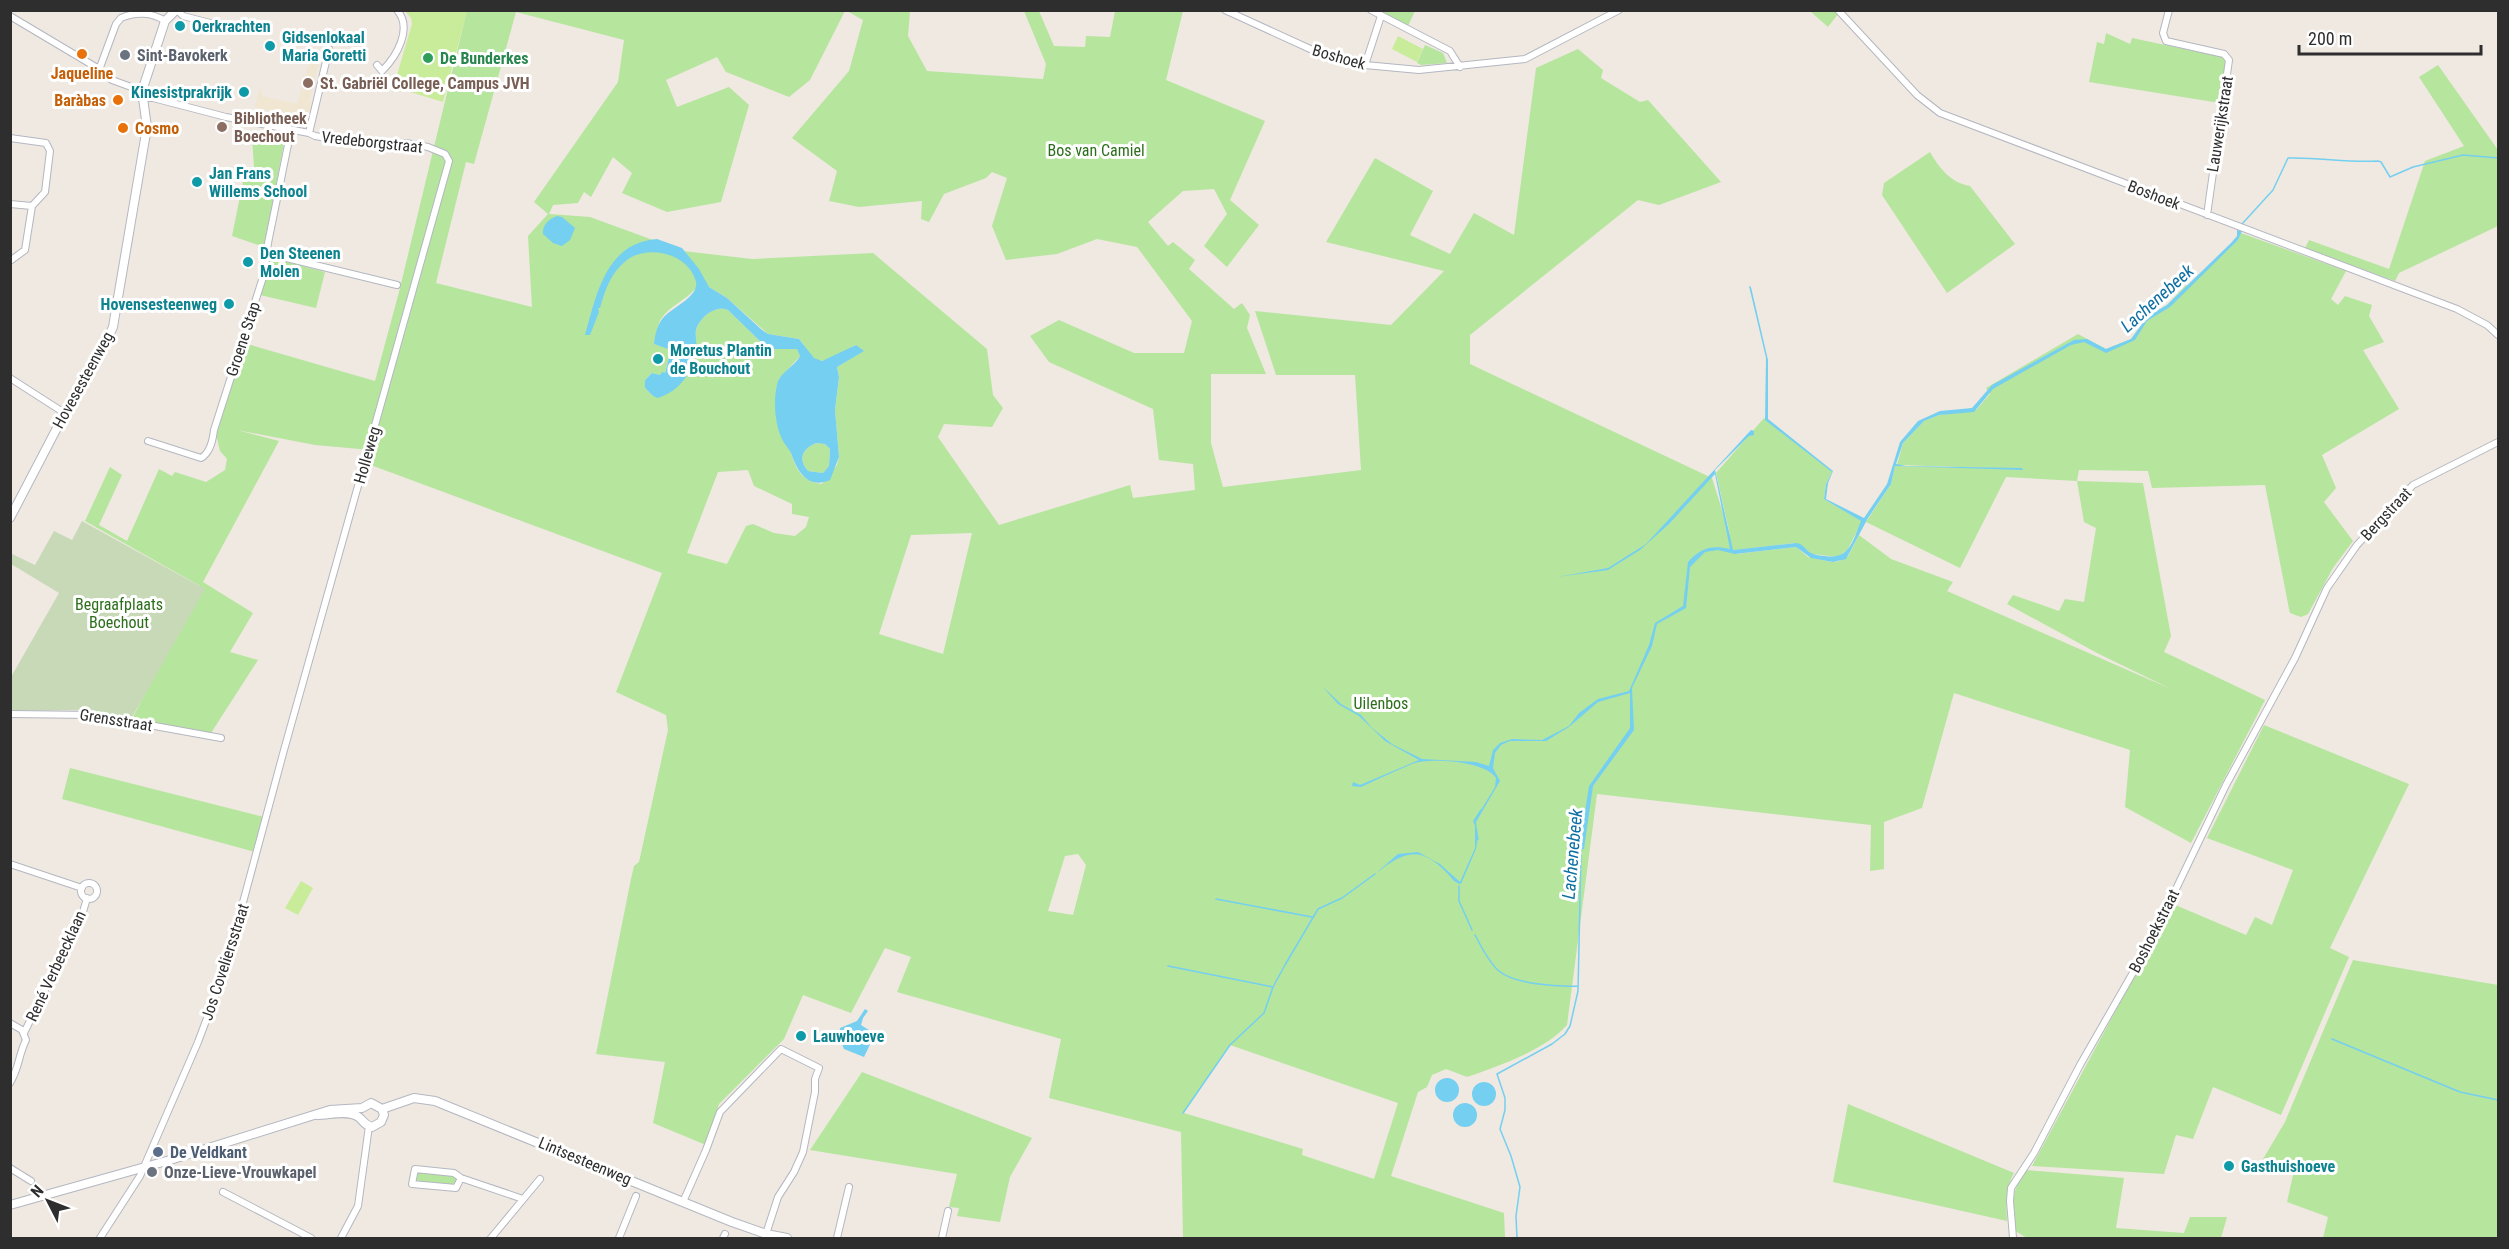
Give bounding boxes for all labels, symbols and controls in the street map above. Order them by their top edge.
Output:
place label: Oerkrachten [192,17,271,36]
scale bar [2299,18,2480,56]
marker: Oerkrachten [173,19,187,33]
place label: Gidsenlokaal Maria Goretti [282,28,366,65]
text: 200 m [2308,28,2352,49]
marker: Gidsenlokaal Maria Goretti [263,39,277,53]
street label: Boshoek [1310,40,1369,74]
place label: Sint-Bavokerk [137,46,228,65]
marker: Jaqueline [75,47,89,61]
marker: Sint-Bavokerk [118,48,132,62]
place label: De Bunderkes [440,49,528,68]
marker: De Bunderkes [421,51,435,65]
place label: Jaqueline [51,64,114,83]
place label: St. Gabriël College, Campus JVH [320,74,530,93]
street label: Lauwerijkstraat [2203,74,2237,173]
marker: St. Gabriël College, Campus JVH [301,76,315,90]
place label: Kinesistprakrijk [131,83,232,102]
marker: Kinesistprakrijk [237,85,251,99]
place label: Baràbas [54,91,106,110]
marker: Baràbas [111,93,125,107]
place label: Bibliotheek Boechout [234,109,307,146]
place label: Cosmo [135,119,179,138]
marker: Bibliotheek Boechout [215,120,229,134]
marker: Cosmo [116,121,130,135]
street label: Vredeborgstraat [320,127,424,157]
park label: Bos van Camiel [1047,141,1145,160]
place label: Jan Frans Willems School [209,164,307,201]
marker: Jan Frans Willems School [190,175,204,189]
street label: Boshoek [2125,176,2184,214]
place label: Den Steenen Molen [260,244,341,281]
marker: Den Steenen Molen [241,255,255,269]
water label: Lachenebeek [2116,259,2199,336]
place label: Hovensesteenweg [101,295,217,314]
marker: Hovensesteenweg [222,297,236,311]
street label: Groene Stap [222,299,264,379]
street label: Hovesesteenweg [49,328,117,432]
place label: Moretus Plantin de Bouchout [670,341,772,378]
marker: Moretus Plantin de Bouchout [651,352,665,366]
street label: Holleweg [350,424,384,486]
street label: Bergstraat [2357,483,2415,544]
park label: Begraafplaats Boechout [75,595,163,632]
park label: Uilenbos [1354,694,1408,713]
street label: Grensstraat [78,705,154,735]
water label: Lachenebeek [1558,807,1587,900]
street label: Boshoekstraat [2125,886,2183,976]
street label: Jos Coveliersstraat [197,901,253,1023]
street label: René Verbeecklaan [22,908,90,1024]
place label: Lauwhoeve [813,1027,885,1046]
marker: Lauwhoeve [794,1029,808,1043]
street label: Lintsesteenweg [536,1133,634,1189]
place label: De Veldkant [170,1143,247,1162]
marker: De Veldkant [151,1145,165,1159]
place label: Gasthuishoeve [2241,1157,2336,1176]
marker: Gasthuishoeve [2222,1159,2236,1173]
place label: Onze-Lieve-Vrouwkapel [164,1163,317,1182]
marker: Onze-Lieve-Vrouwkapel [145,1165,159,1179]
north arrow [18,1171,78,1231]
text: N [27,1181,48,1201]

